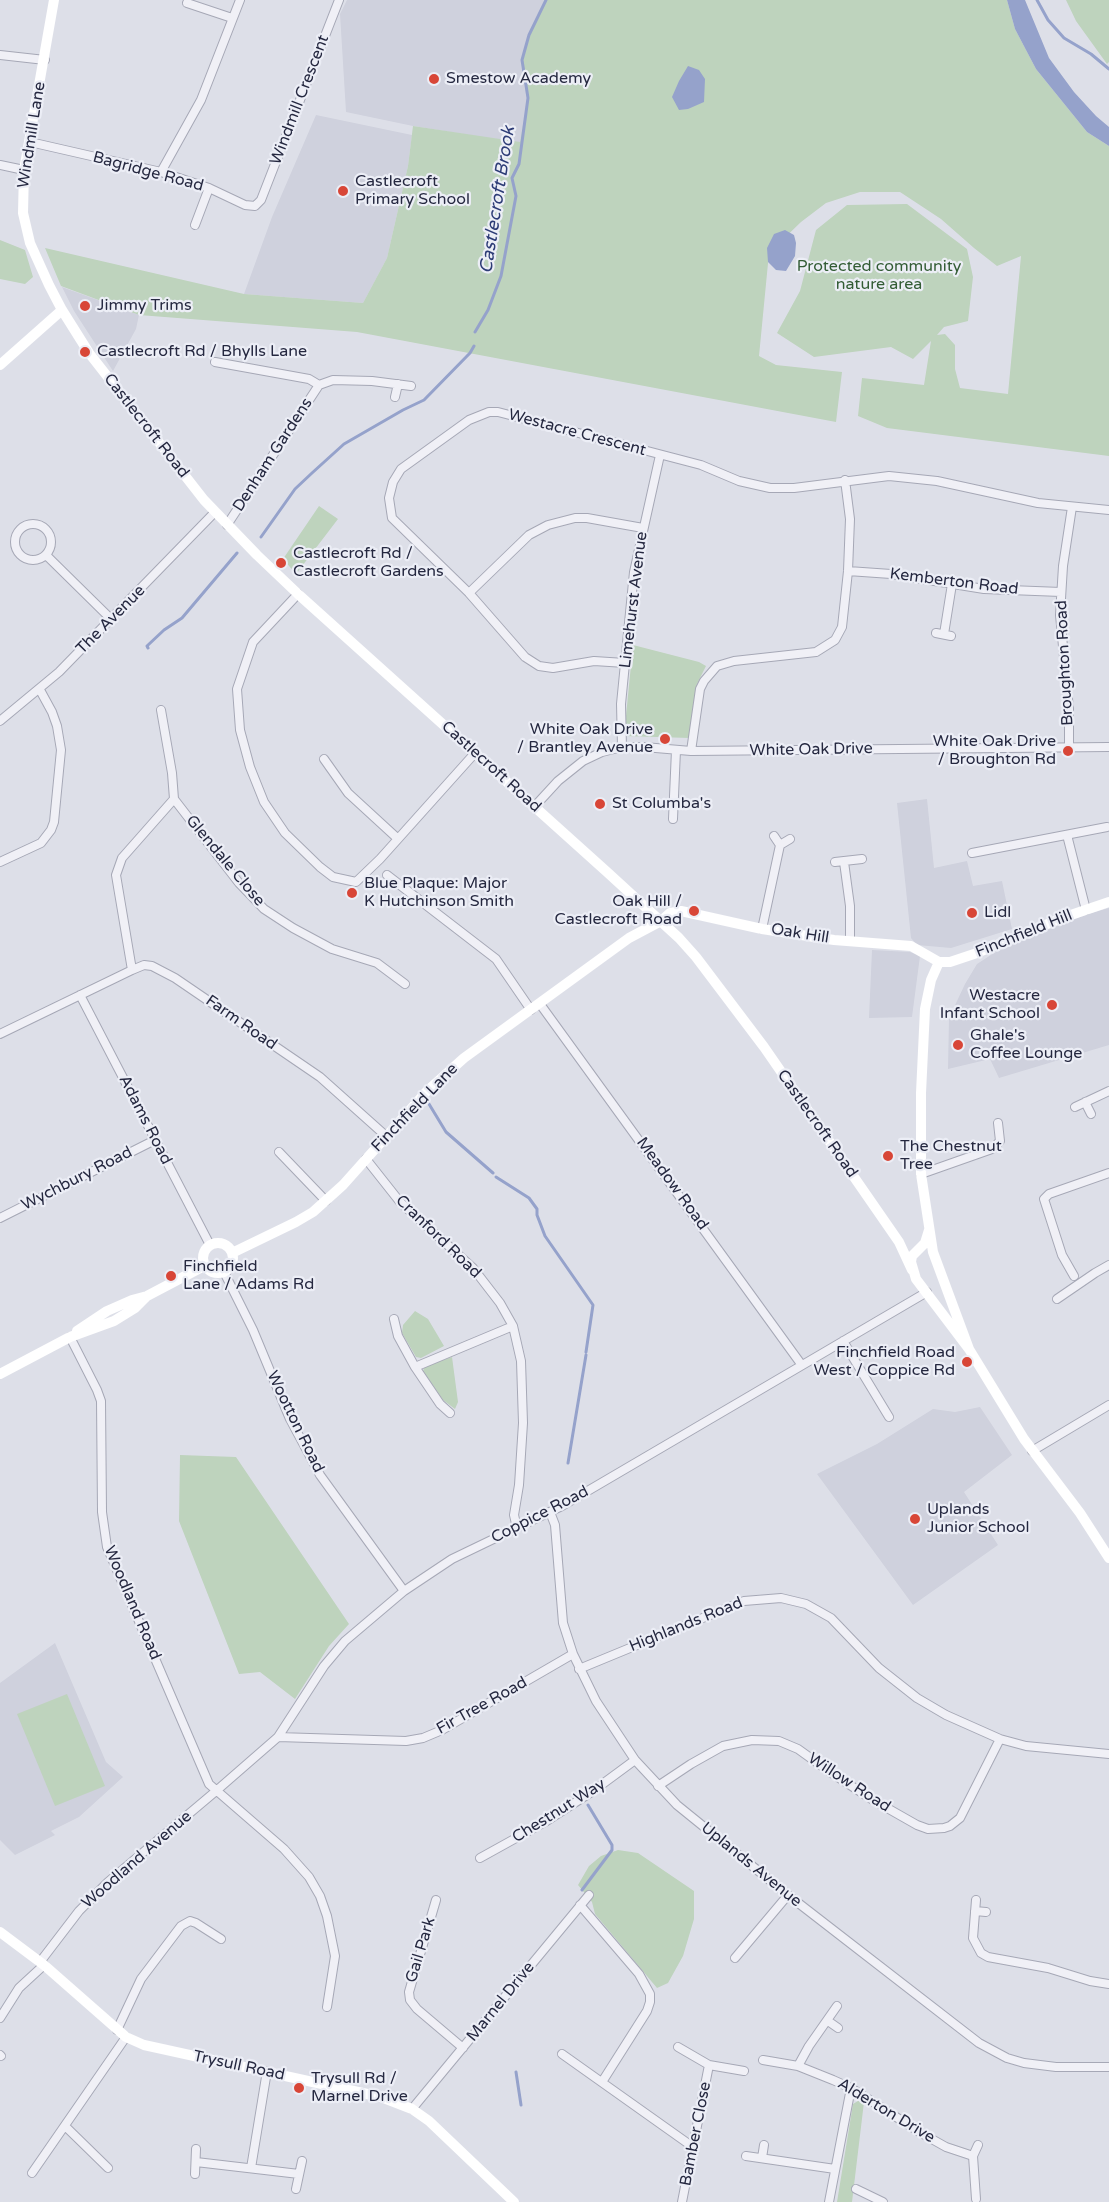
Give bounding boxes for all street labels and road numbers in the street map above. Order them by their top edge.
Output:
street label: Windmill Crescent [266,32,334,168]
street label: Windmill Lane [14,80,50,190]
street label: Bagridge Road [91,148,205,196]
street label: Castlecroft Road [99,370,193,482]
street label: Denham Gardens [229,395,317,515]
street label: Westacre Crescent [506,405,648,461]
street label: Limehurst Avenue [616,531,652,669]
street label: Kemberton Road [889,565,1019,599]
street label: The Avenue [72,581,150,659]
street label: Broughton Road [1052,600,1078,726]
street label: Castlecroft Road [437,717,545,817]
street label: White Oak Drive [749,739,873,761]
street label: Glendale Close [181,812,269,910]
street label: Finchfield Hill [973,906,1075,962]
street label: Oak Hill [770,920,830,948]
street label: Farm Road [202,991,280,1055]
street label: Finchfield Lane [368,1060,462,1156]
street label: Castlecroft Road [773,1066,861,1182]
street label: Adams Road [114,1072,176,1168]
street label: Meadow Road [632,1134,712,1234]
street label: Wychbury Road [18,1143,136,1215]
street label: Cranford Road [391,1191,485,1283]
street label: Wootton Road [262,1368,328,1476]
street label: Coppice Road [488,1482,592,1548]
street label: Woodland Road [99,1543,165,1663]
street label: Highlands Road [626,1594,746,1656]
street label: Fir Tree Road [433,1673,531,1739]
street label: Willow Road [804,1749,894,1817]
street label: Chestnut Way [509,1775,609,1847]
street label: Woodland Avenue [78,1807,196,1913]
street label: Uplands Avenue [697,1819,805,1911]
street label: Gail Park [402,1915,440,1985]
street label: Marnel Drive [463,1958,539,2046]
street label: Trysull Road [191,2047,287,2085]
street label: Alderton Drive [834,2074,938,2148]
street label: Bamber Close [676,2080,716,2188]

